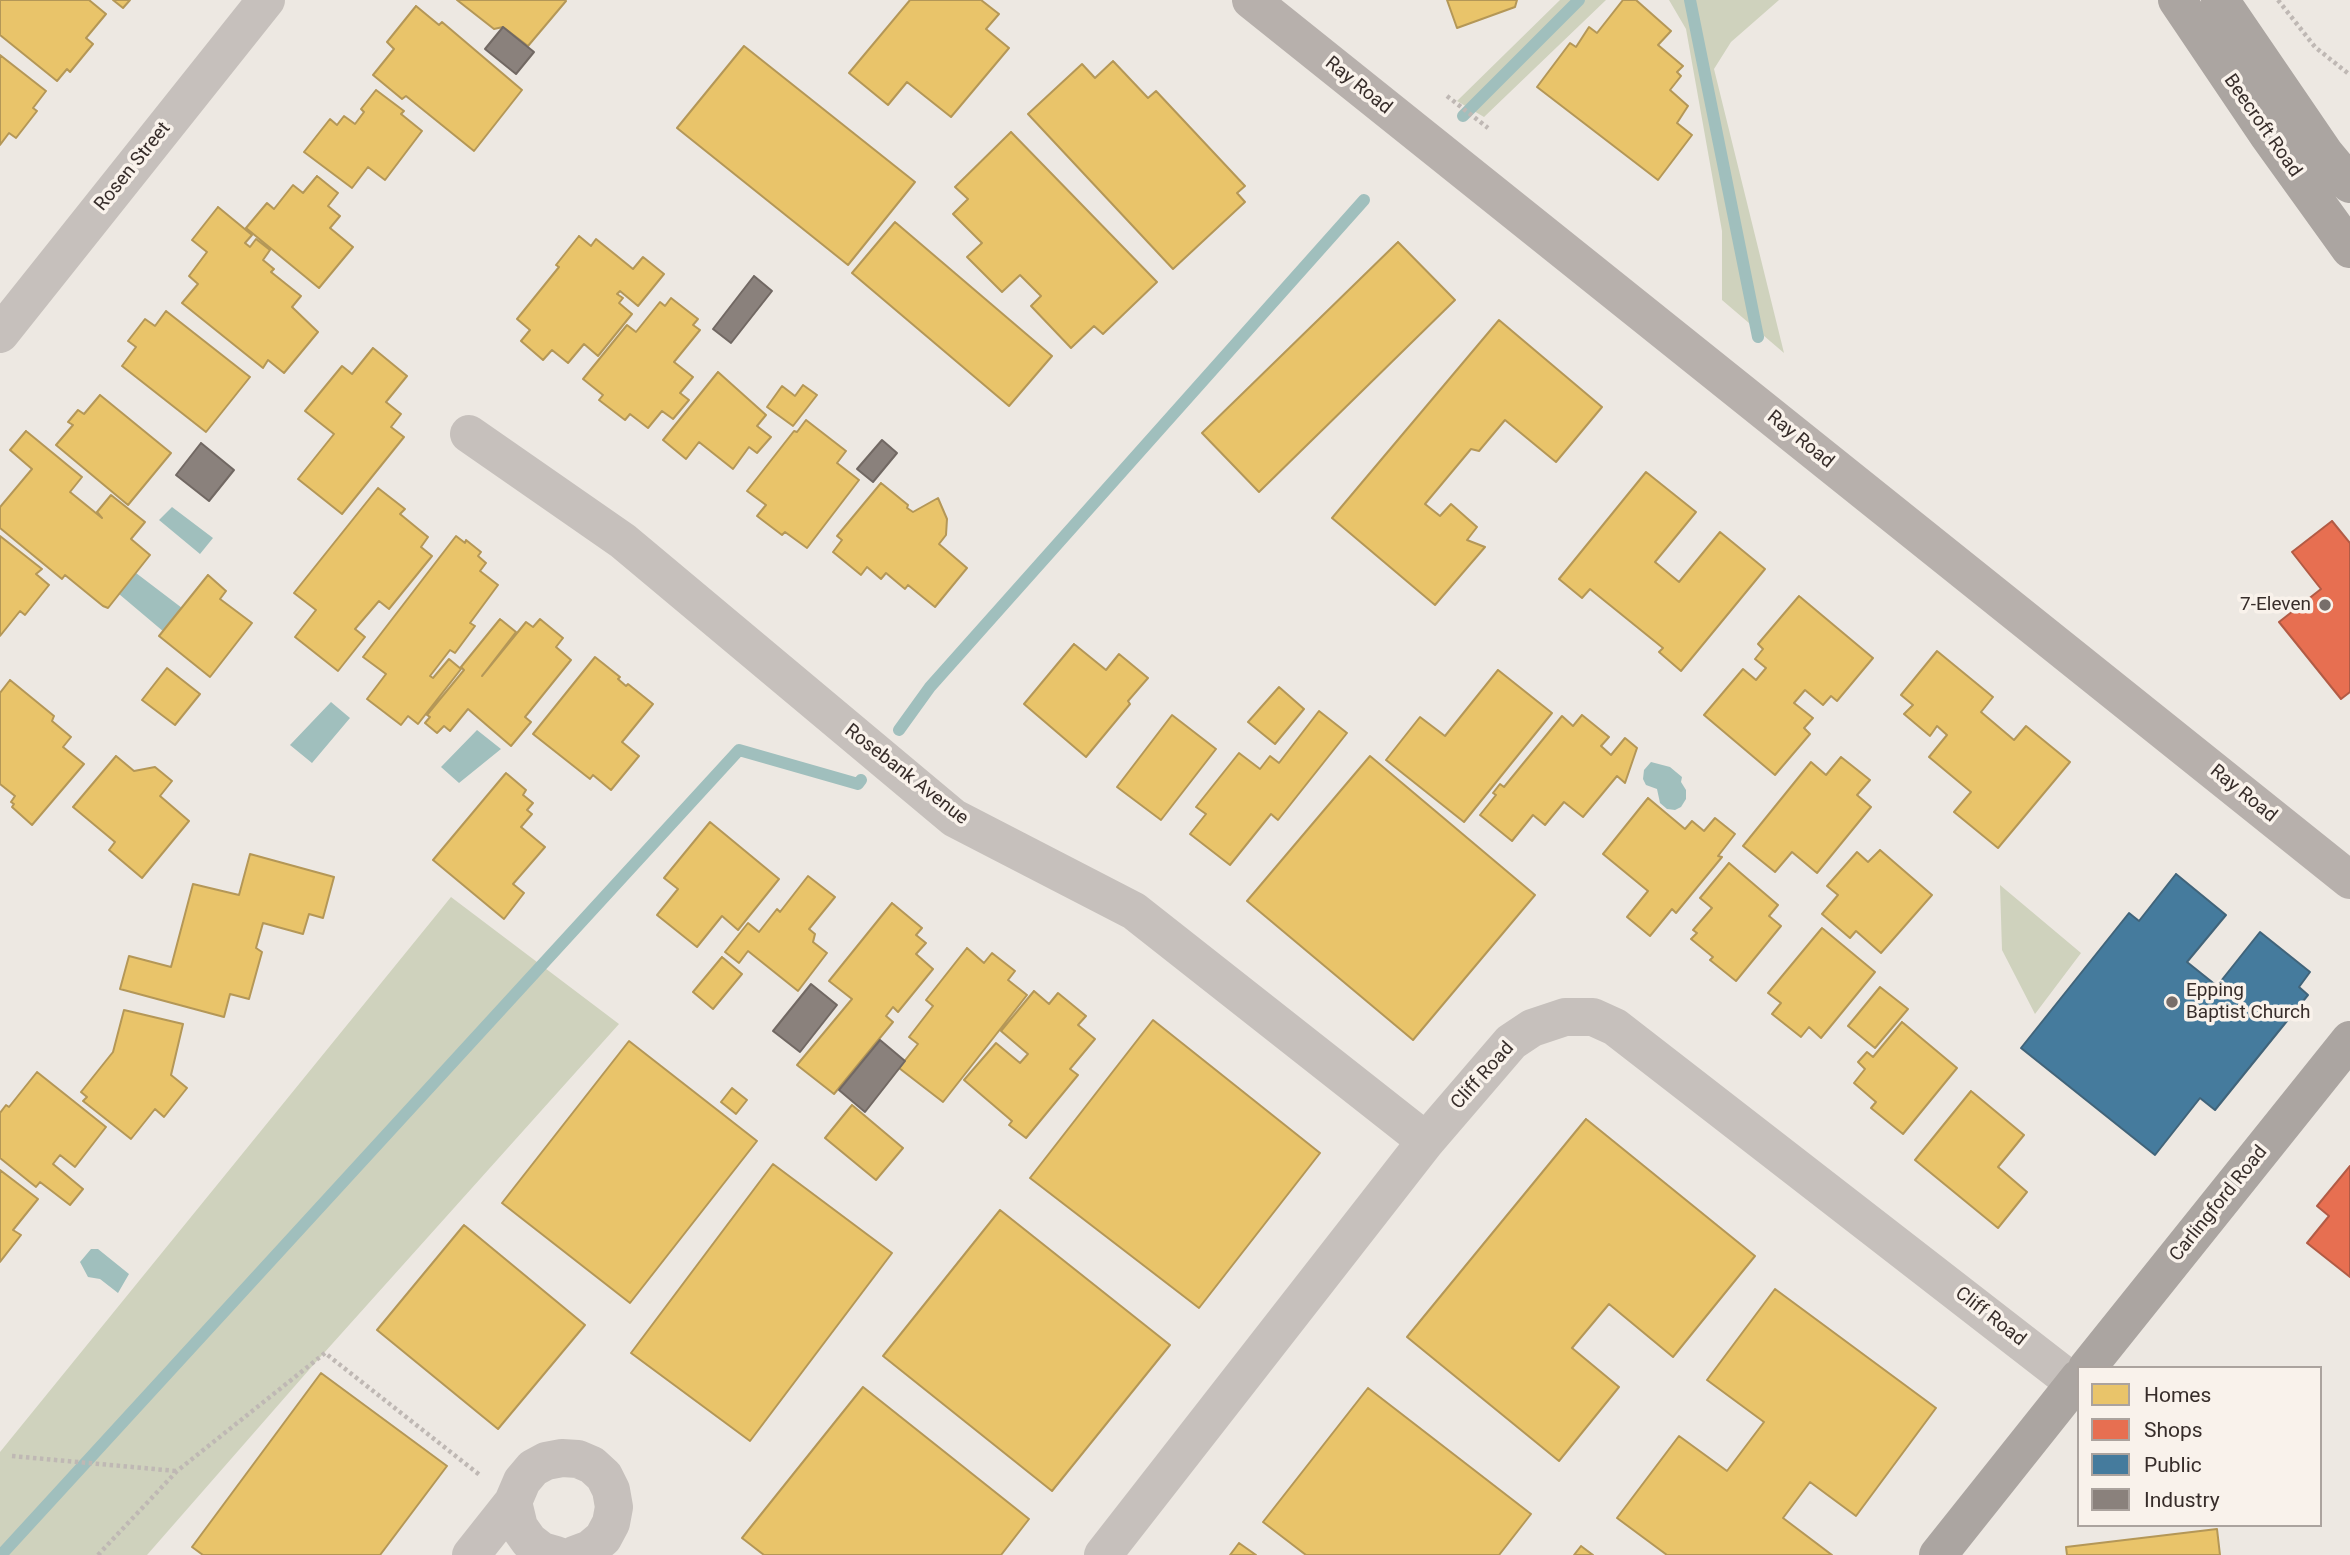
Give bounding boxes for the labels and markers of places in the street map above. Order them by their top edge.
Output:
place label: 7-Eleven [2240,594,2311,616]
marker: 7-Eleven [2317,597,2333,613]
place label: Epping Baptist Church [2186,980,2310,1024]
marker: Epping Baptist Church [2164,994,2180,1010]

